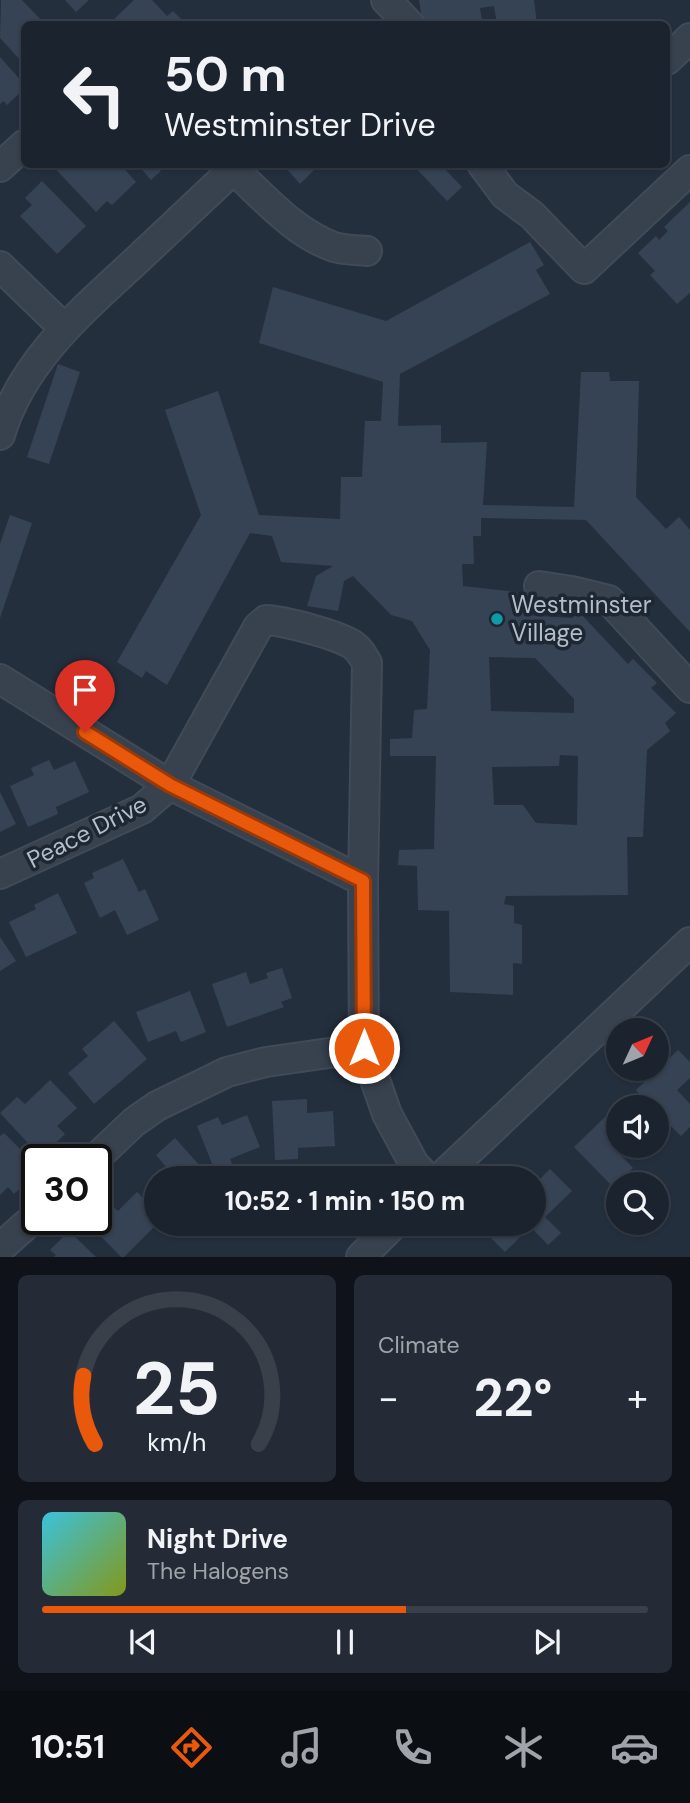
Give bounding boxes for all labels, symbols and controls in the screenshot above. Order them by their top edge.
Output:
text: 50 m [164,42,287,106]
icon: left [49,49,140,140]
text: Westminster Drive [164,104,436,146]
place label: Westminster Village [511,589,652,648]
marker: Westminster Village [489,611,505,627]
pin [55,660,115,732]
icon: arrive [66,671,104,709]
street label: Peace Drive [22,788,152,875]
position arrow [327,1011,401,1085]
north arrow [606,1018,668,1082]
map controls [606,1018,669,1235]
button: sound [606,1095,669,1158]
speed limit sign: 30 [21,1144,112,1235]
button: search [606,1172,669,1235]
text: 10:52 · 1 min · 150 m [225,1184,465,1218]
text: Climate [378,1330,460,1360]
text: 25 [133,1343,221,1438]
text: 22° [474,1364,552,1432]
text: − [378,1373,399,1423]
text: + [627,1373,648,1423]
text: km/h [147,1426,207,1459]
text: Night Drive [147,1522,288,1556]
text: The Halogens [147,1556,289,1586]
icon: previous [124,1623,162,1661]
icon: pause [326,1623,364,1661]
icon: next [528,1623,566,1661]
icon: directions [167,1723,216,1772]
icon: music [277,1723,326,1772]
icon: phone [388,1723,437,1772]
icon: climate [499,1723,548,1772]
icon: car [610,1723,659,1772]
text: 10:51 [31,1726,105,1768]

